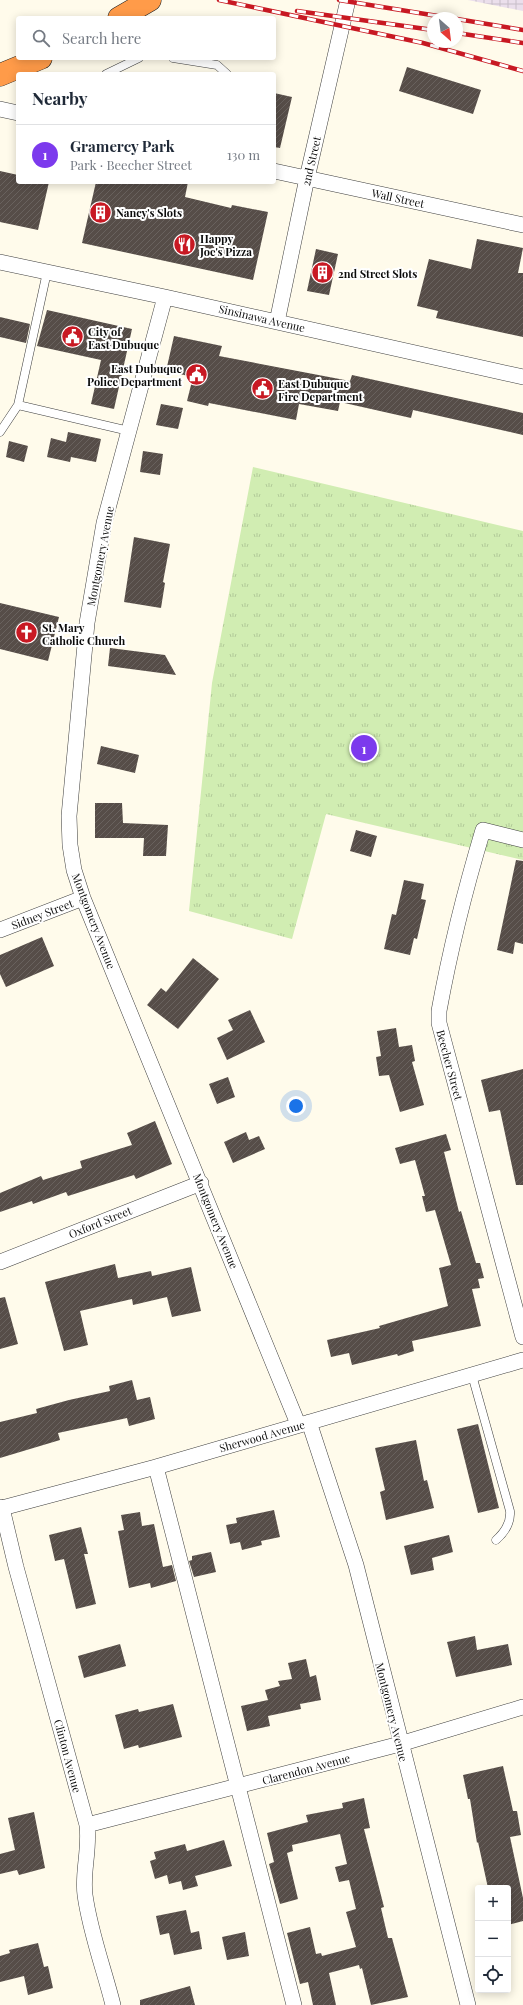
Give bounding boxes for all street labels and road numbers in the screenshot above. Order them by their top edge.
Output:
street label: 2nd Street [298,135,324,187]
street label: Wall Street [369,185,426,211]
street label: Sinsinawa Avenue [217,301,307,335]
street label: Montgomery Avenue [83,504,117,607]
street label: Montgomery Avenue [69,871,119,971]
street label: Sidney Street [9,895,75,933]
street label: Beecher Street [433,1028,467,1102]
street label: Montgomery Avenue [190,1171,242,1271]
street label: Oxford Street [66,1203,134,1241]
street label: Sherwood Avenue [217,1416,307,1455]
street label: Montgomery Avenue [372,1661,412,1763]
street label: Clinton Avenue [51,1718,85,1795]
street label: Clarendon Avenue [260,1750,352,1788]

